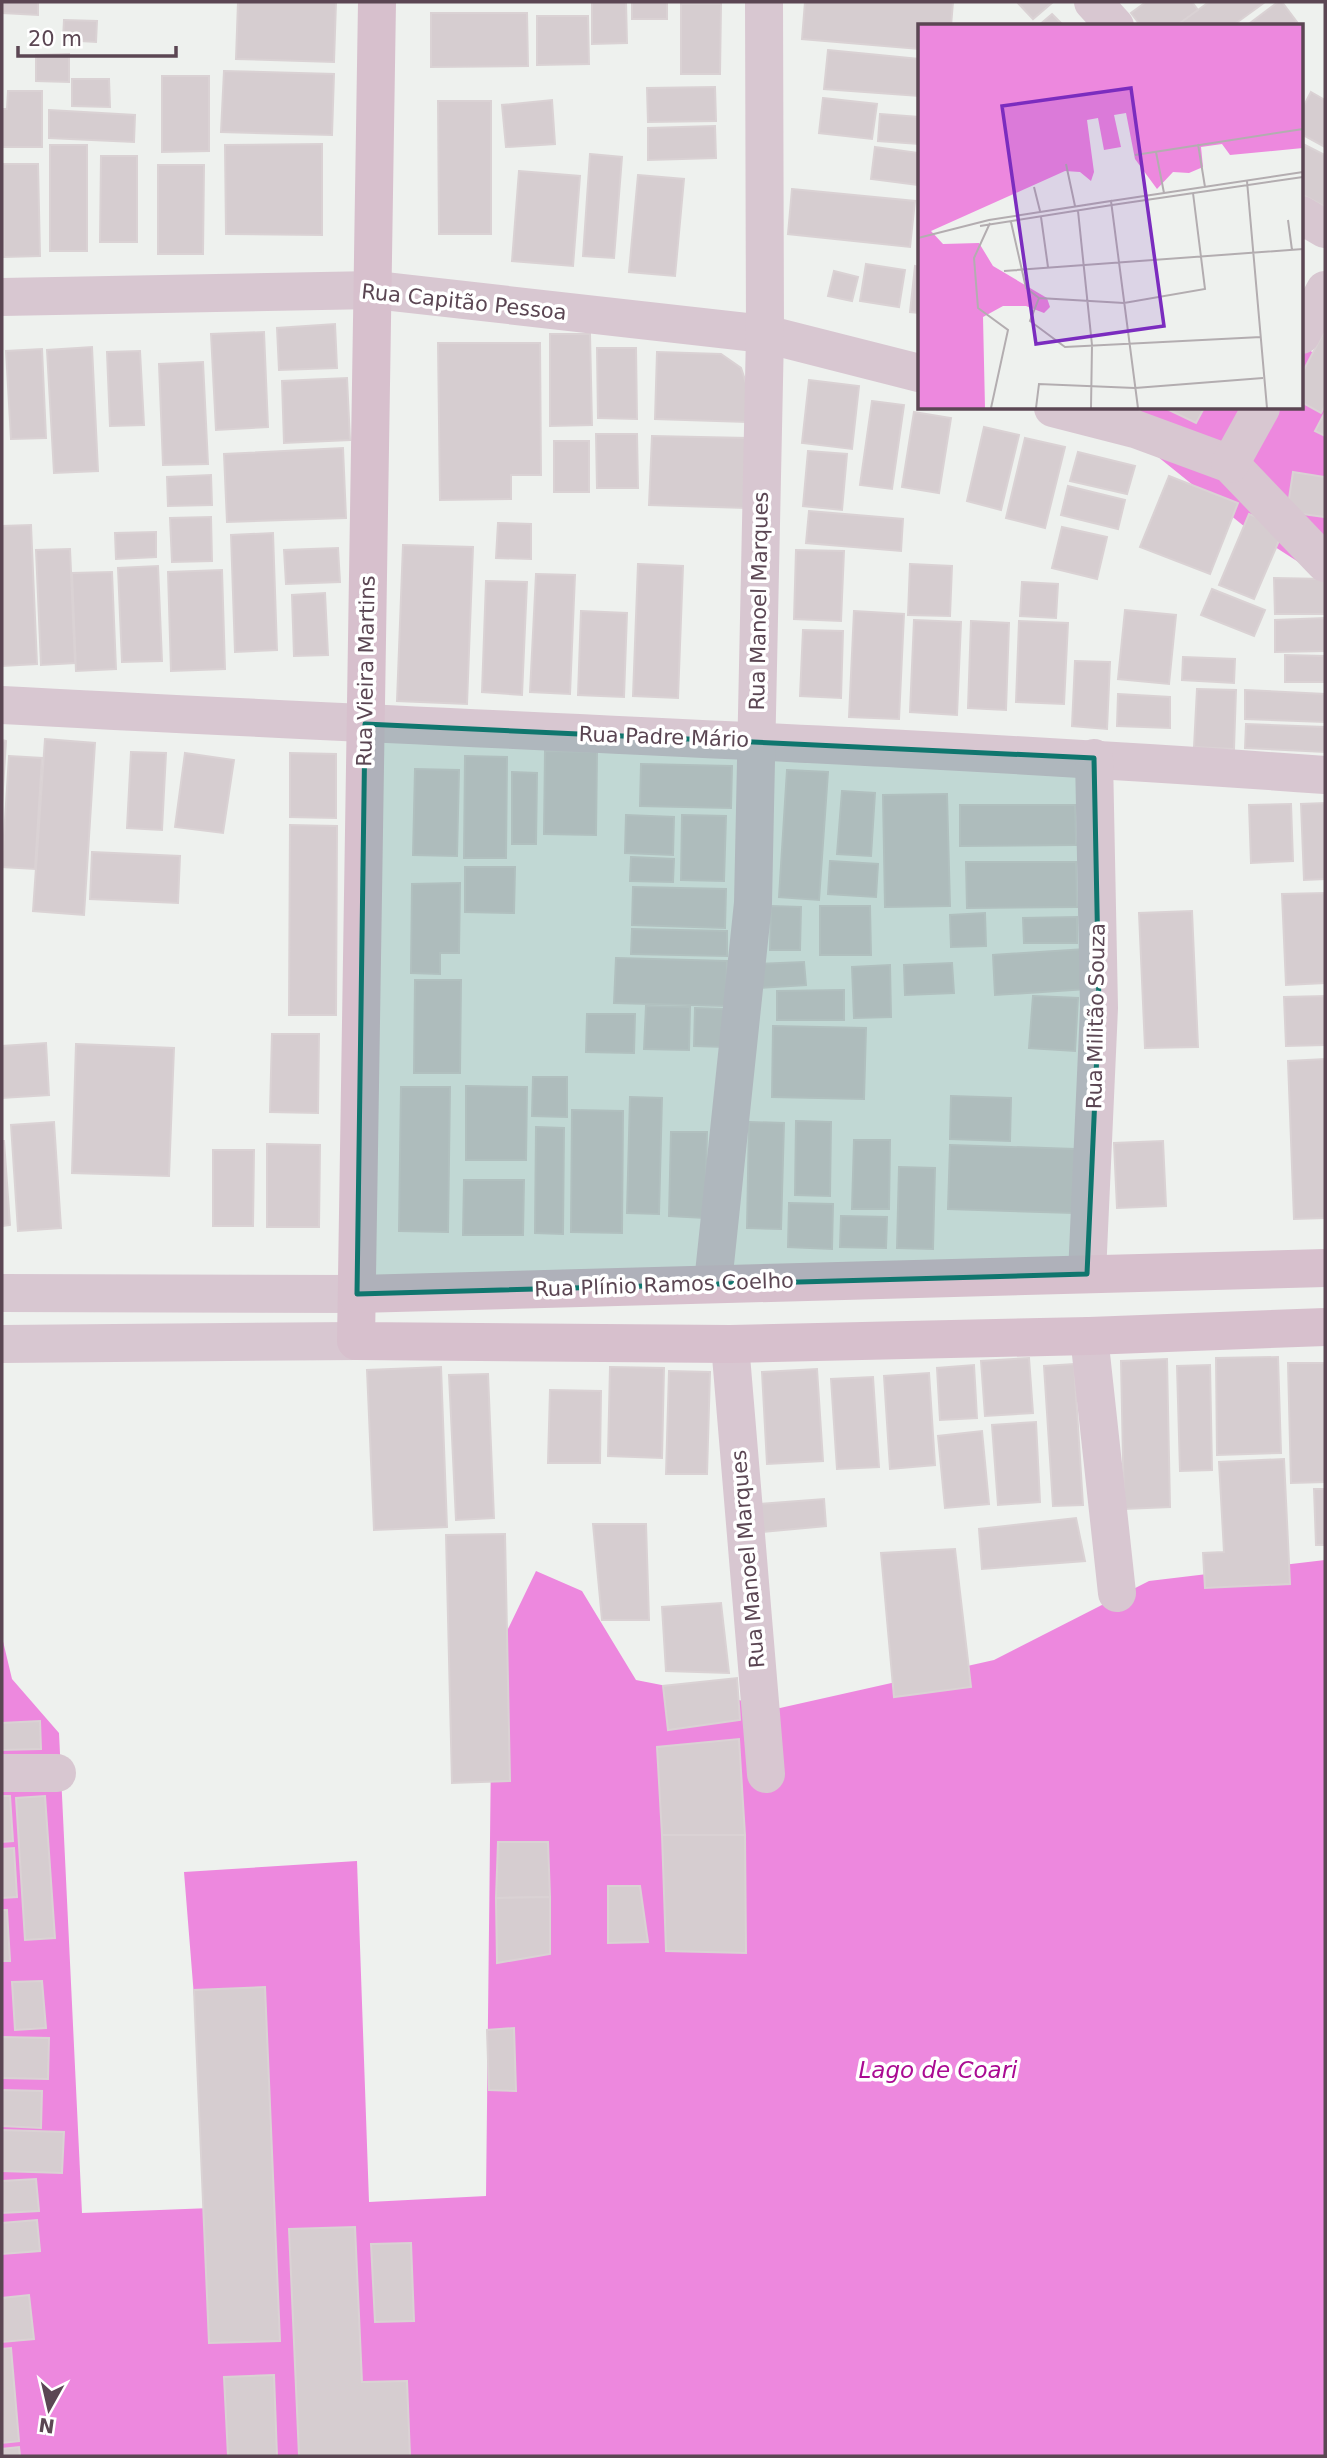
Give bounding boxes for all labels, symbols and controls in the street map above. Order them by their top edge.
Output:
scale bar [18,14,175,58]
inset map [918,24,1302,410]
text: 20 m [28,27,82,51]
street label: Rua Capitão Pessoa [360,279,568,325]
street label: Rua Manoel Marques [745,491,773,711]
street label: Rua Vieira Martins [352,575,380,767]
street label: Rua Padre Mário [578,722,750,752]
street label: Rua Militão Souza [1082,923,1110,1109]
street label: Rua Plínio Ramos Coelho [534,1268,794,1302]
street label: Rua Manoel Marques [727,1449,769,1669]
water label: Lago de Coari [858,2057,1018,2083]
north arrow [14,2374,84,2444]
text: N [37,2414,56,2438]

